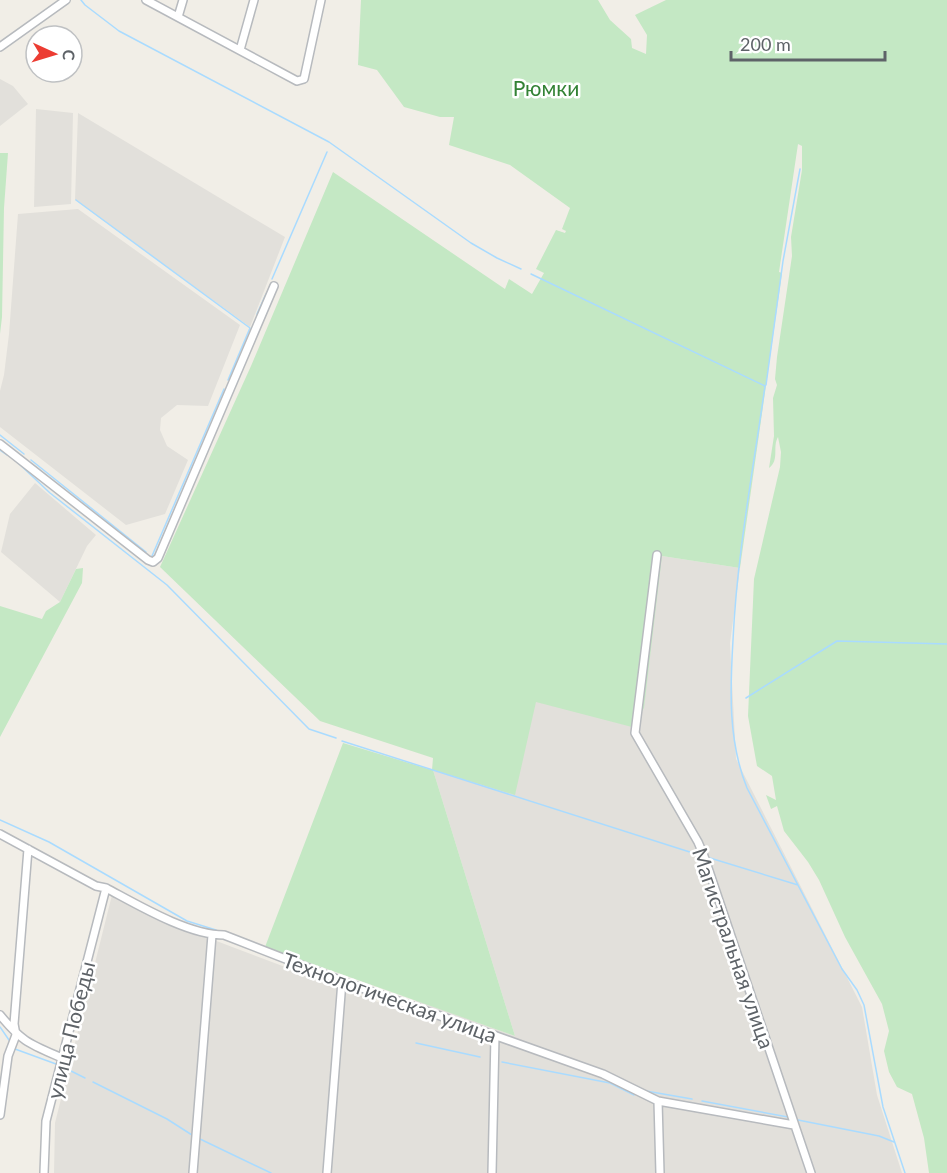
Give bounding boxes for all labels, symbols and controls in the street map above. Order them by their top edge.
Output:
north arrow [24,24,84,84]
scale bar [731,24,886,62]
text: 200 m [740,33,791,55]
text: С [60,49,79,61]
park label: Рюмки [513,75,579,100]
street label: Магистральная улица [688,844,780,1052]
street label: Технологическая улица [280,947,500,1047]
street label: улица Победы [41,958,99,1102]

